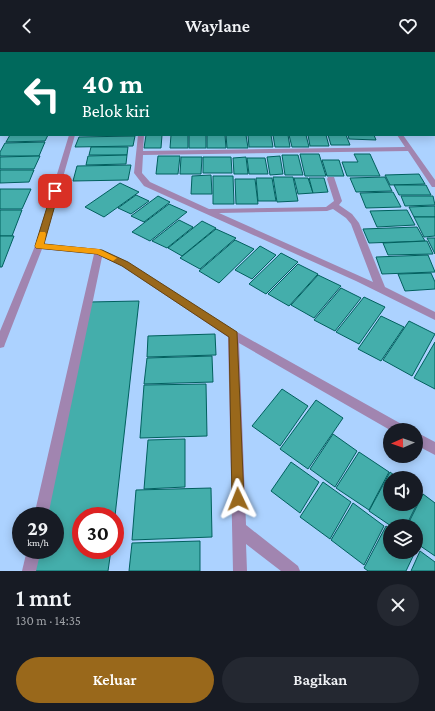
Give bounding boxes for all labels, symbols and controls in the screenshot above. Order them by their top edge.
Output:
icon: back [16,15,38,37]
icon: heart [397,15,419,37]
text: Waylane [185,16,250,36]
icon: left [16,68,68,120]
text: 40 m [82,68,143,99]
text: Belok kiri [82,101,150,121]
pin [38,174,72,208]
icon: arrive [44,180,66,202]
north arrow [383,423,423,463]
map controls [383,423,423,559]
button: sound [383,471,423,511]
position arrow [217,478,259,520]
speed limit sign: 30 [72,507,124,559]
text: 29 [27,517,49,539]
button: layers [383,519,423,559]
text: km/h [27,537,49,548]
text: 1 mnt [16,584,71,611]
button: close [377,584,419,626]
text: 130 m · 14:35 [16,613,81,628]
button: Keluar [16,657,214,703]
button: Bagikan [222,657,419,703]

